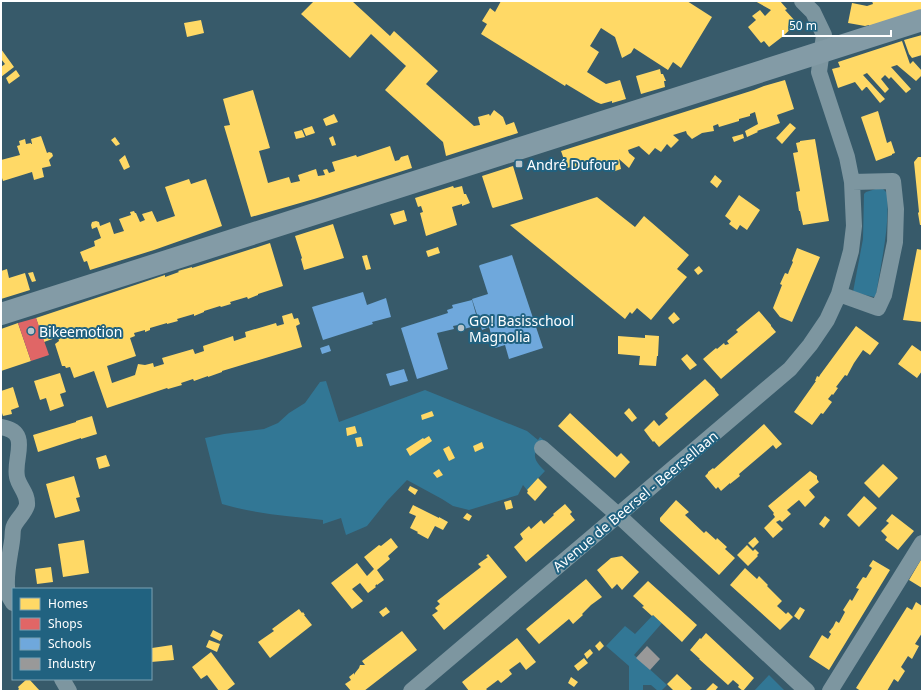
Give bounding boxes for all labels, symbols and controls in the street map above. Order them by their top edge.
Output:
scale bar [783,12,891,38]
text: 50 m [789,17,817,34]
place label: André Dufour [527,155,617,174]
marker: André Dufour [514,159,524,169]
place label: GO! Basisschool Magnolia [469,311,574,346]
place label: Bikeemotion [39,322,122,341]
marker: GO! Basisschool Magnolia [456,323,466,333]
marker: Bikeemotion [26,326,36,336]
street label: Avenue de Beersel - Beersellaan [548,426,722,576]
legend [12,588,152,680]
text: Homes [48,595,88,612]
text: Shops [48,615,83,632]
text: Schools [48,635,91,652]
text: Industry [48,655,96,672]

